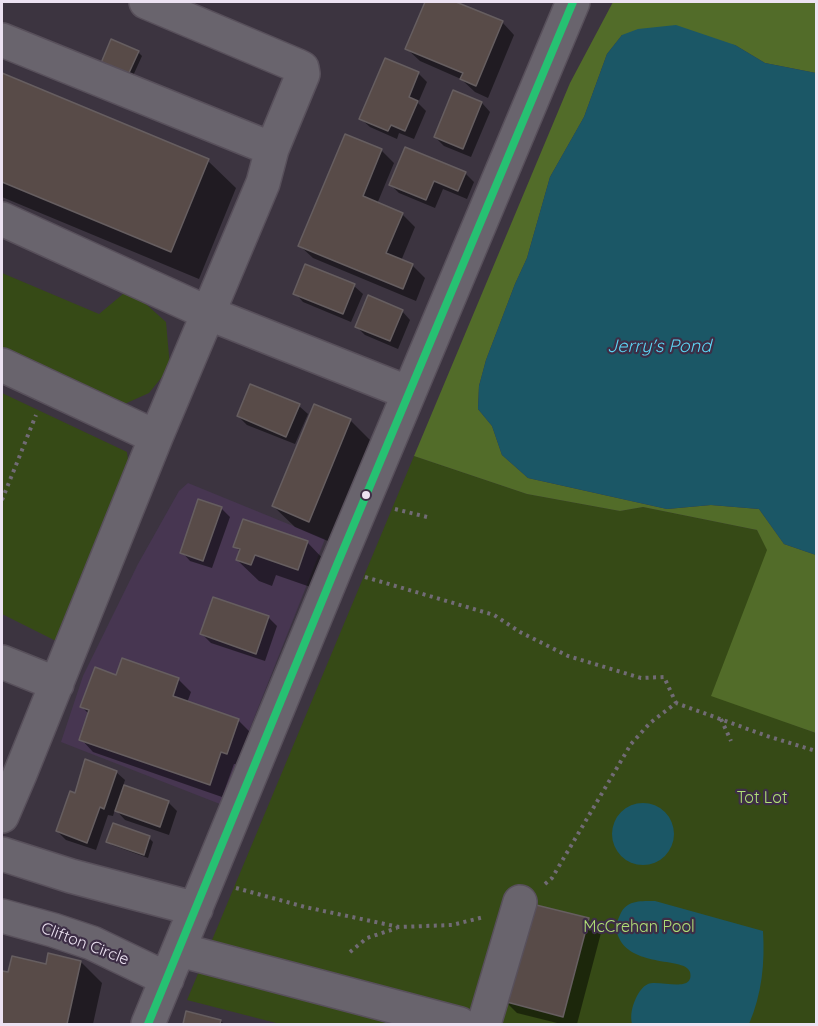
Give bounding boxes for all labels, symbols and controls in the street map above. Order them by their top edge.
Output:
water label: Jerry's Pond [607,336,711,358]
unlabelled marker [360,489,372,501]
park label: Tot Lot [737,788,787,808]
park label: McCrehan Pool [583,917,695,937]
street label: Clifton Circle [38,918,132,970]

